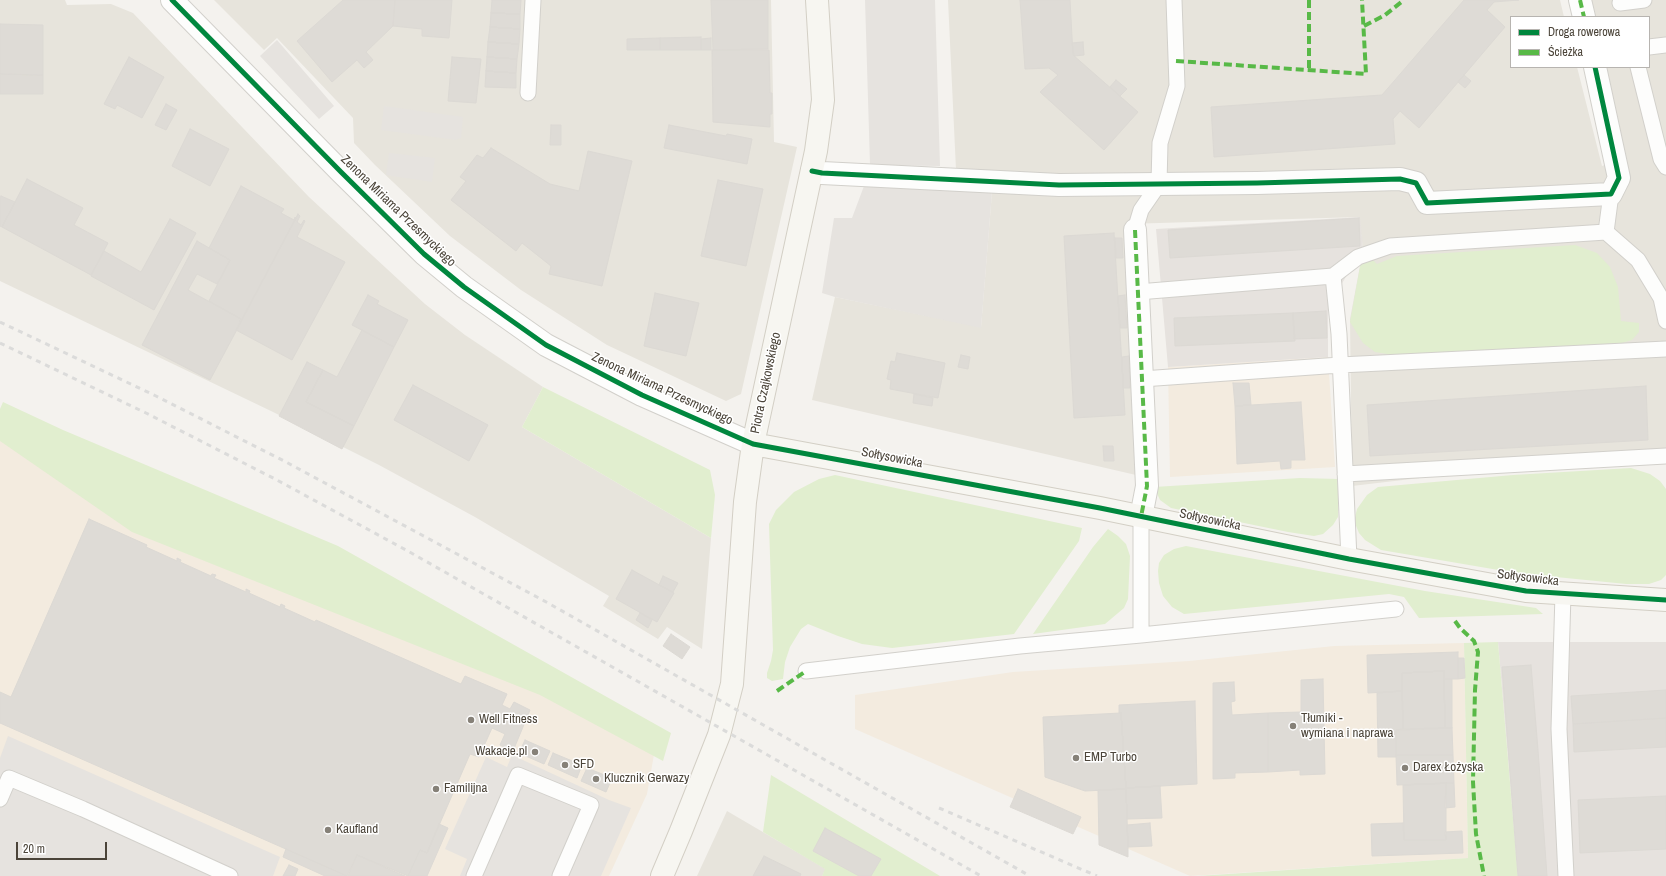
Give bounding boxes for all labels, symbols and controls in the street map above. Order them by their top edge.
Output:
legend [1510,16,1650,68]
text: Droga rowerowa [1548,24,1620,40]
text: Ścieżka [1548,44,1583,60]
street label: Zenona Miriama Przesmyckiego [337,152,459,270]
street label: Piotra Czajkowskiego [748,331,784,435]
street label: Zenona Miriama Przesmyckiego [589,349,735,429]
street label: Sołtysowicka [860,444,924,472]
street label: Sołtysowicka [1178,506,1242,534]
street label: Sołtysowicka [1496,566,1560,590]
place label: Tłumiki - wymiana i naprawa [1301,711,1393,742]
place label: Well Fitness [479,712,537,728]
marker: Well Fitness [466,715,476,725]
marker: Tłumiki - wymiana i naprawa [1288,721,1298,731]
place label: Wakacje.pl [475,744,527,760]
marker: Wakacje.pl [530,747,540,757]
place label: EMP Turbo [1084,750,1137,766]
marker: EMP Turbo [1071,753,1081,763]
place label: SFD [573,757,594,773]
marker: SFD [560,760,570,770]
place label: Darex Łożyska [1413,760,1483,776]
marker: Darex Łożyska [1400,763,1410,773]
place label: Klucznik Gerwazy [604,771,689,787]
marker: Klucznik Gerwazy [591,774,601,784]
place label: Familijna [444,781,487,797]
marker: Familijna [431,784,441,794]
place label: Kaufland [336,822,378,838]
marker: Kaufland [323,825,333,835]
scale bar [18,834,109,860]
text: 20 m [23,841,45,857]

